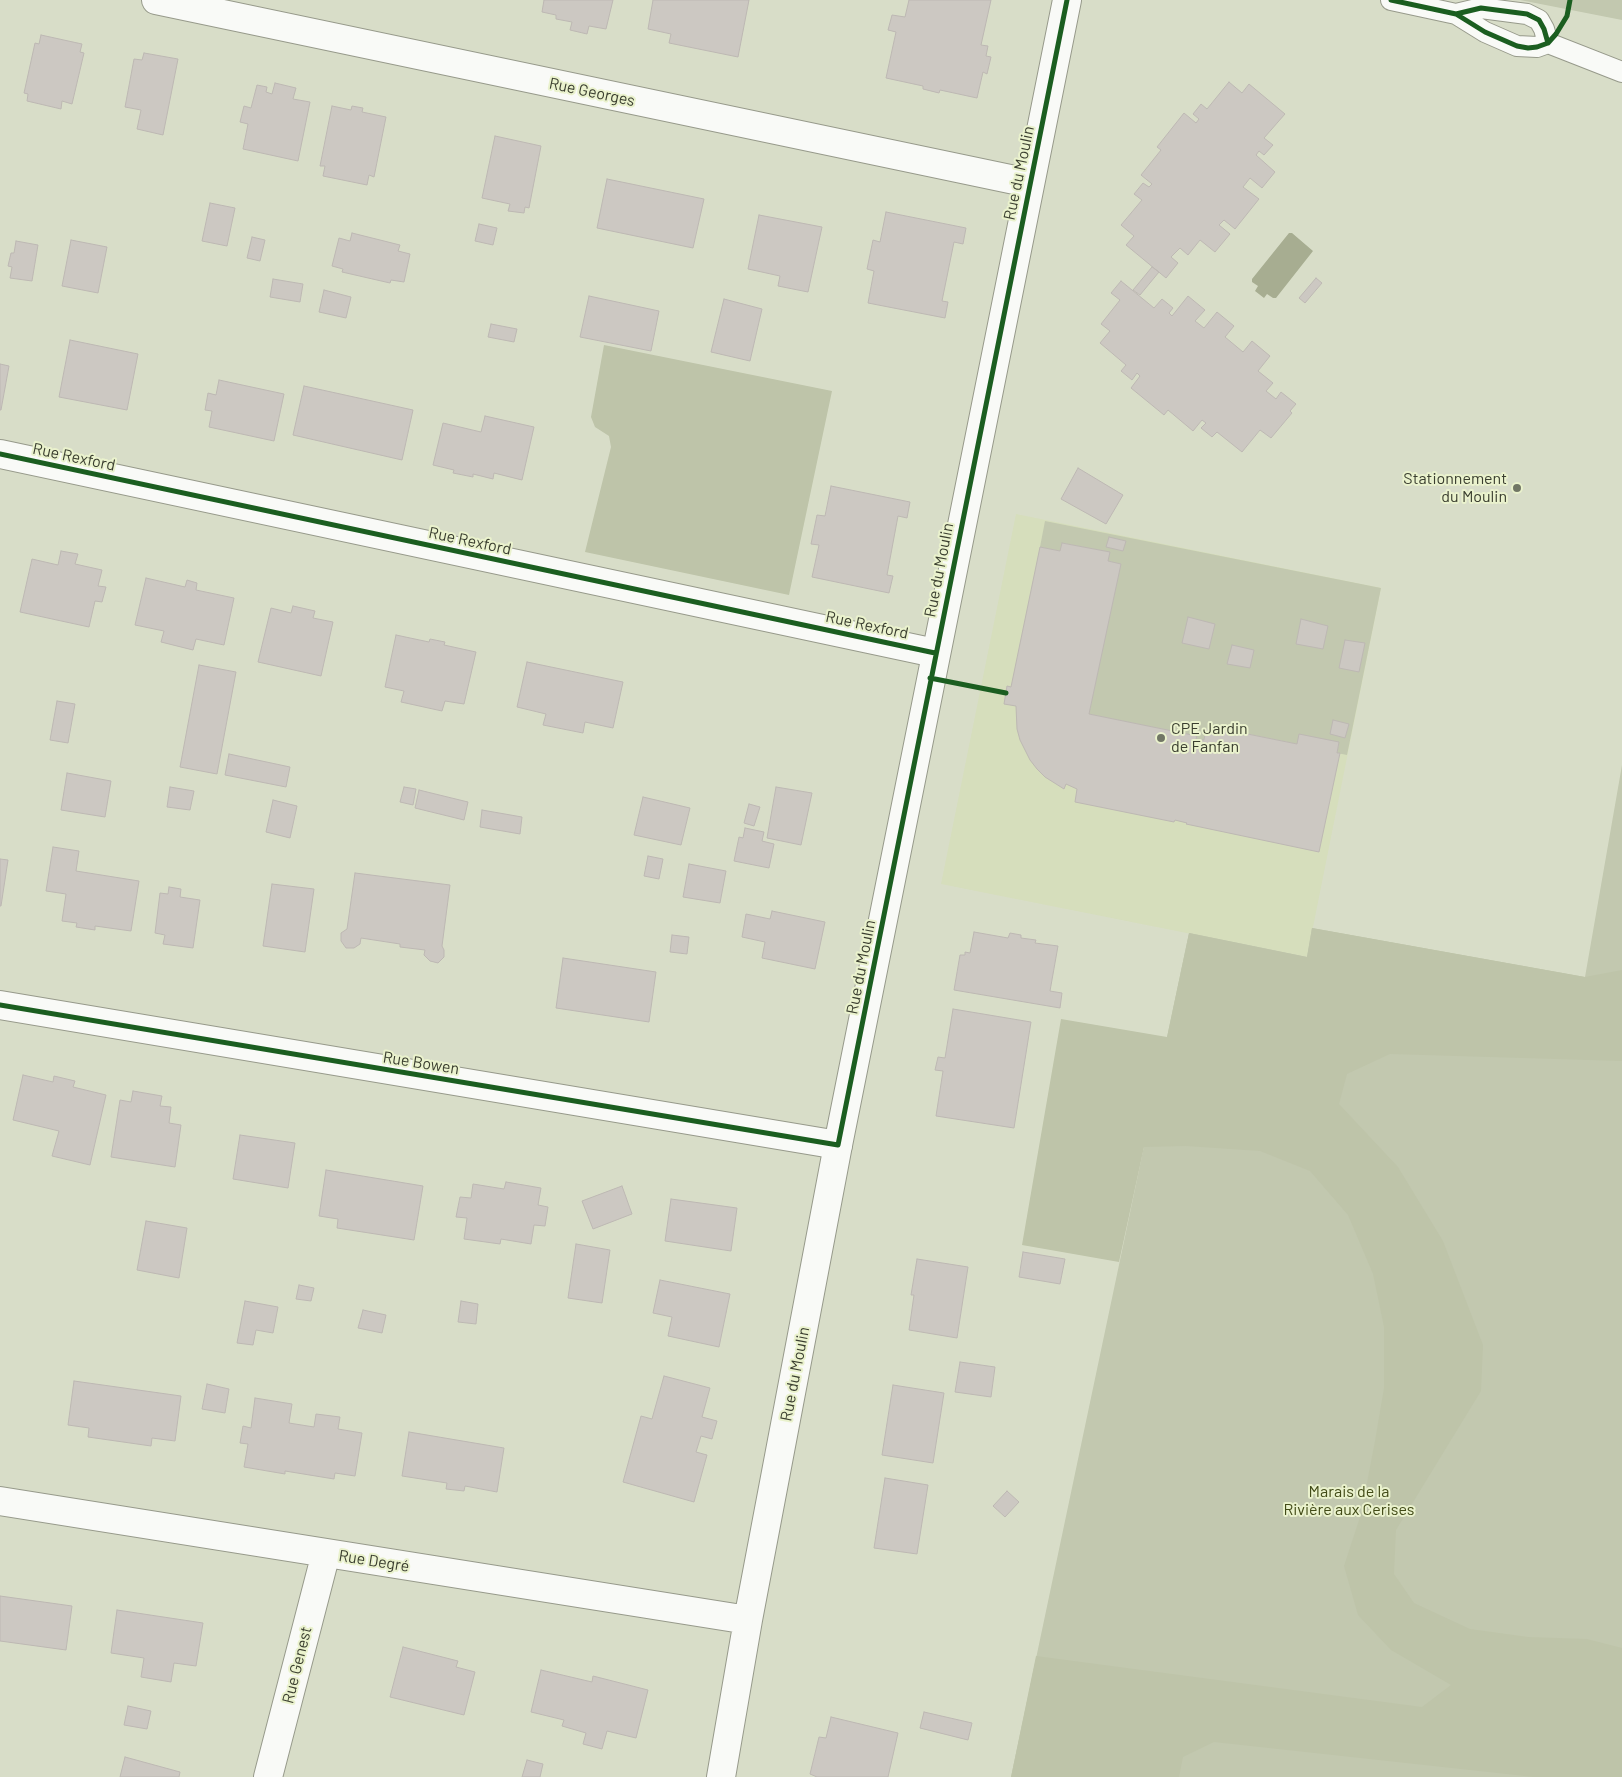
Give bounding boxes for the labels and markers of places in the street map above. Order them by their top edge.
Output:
place label: Stationnement du Moulin [1403,469,1507,507]
marker: Stationnement du Moulin [1511,482,1523,494]
place label: CPE Jardin de Fanfan [1171,719,1248,757]
marker: CPE Jardin de Fanfan [1155,732,1167,744]

